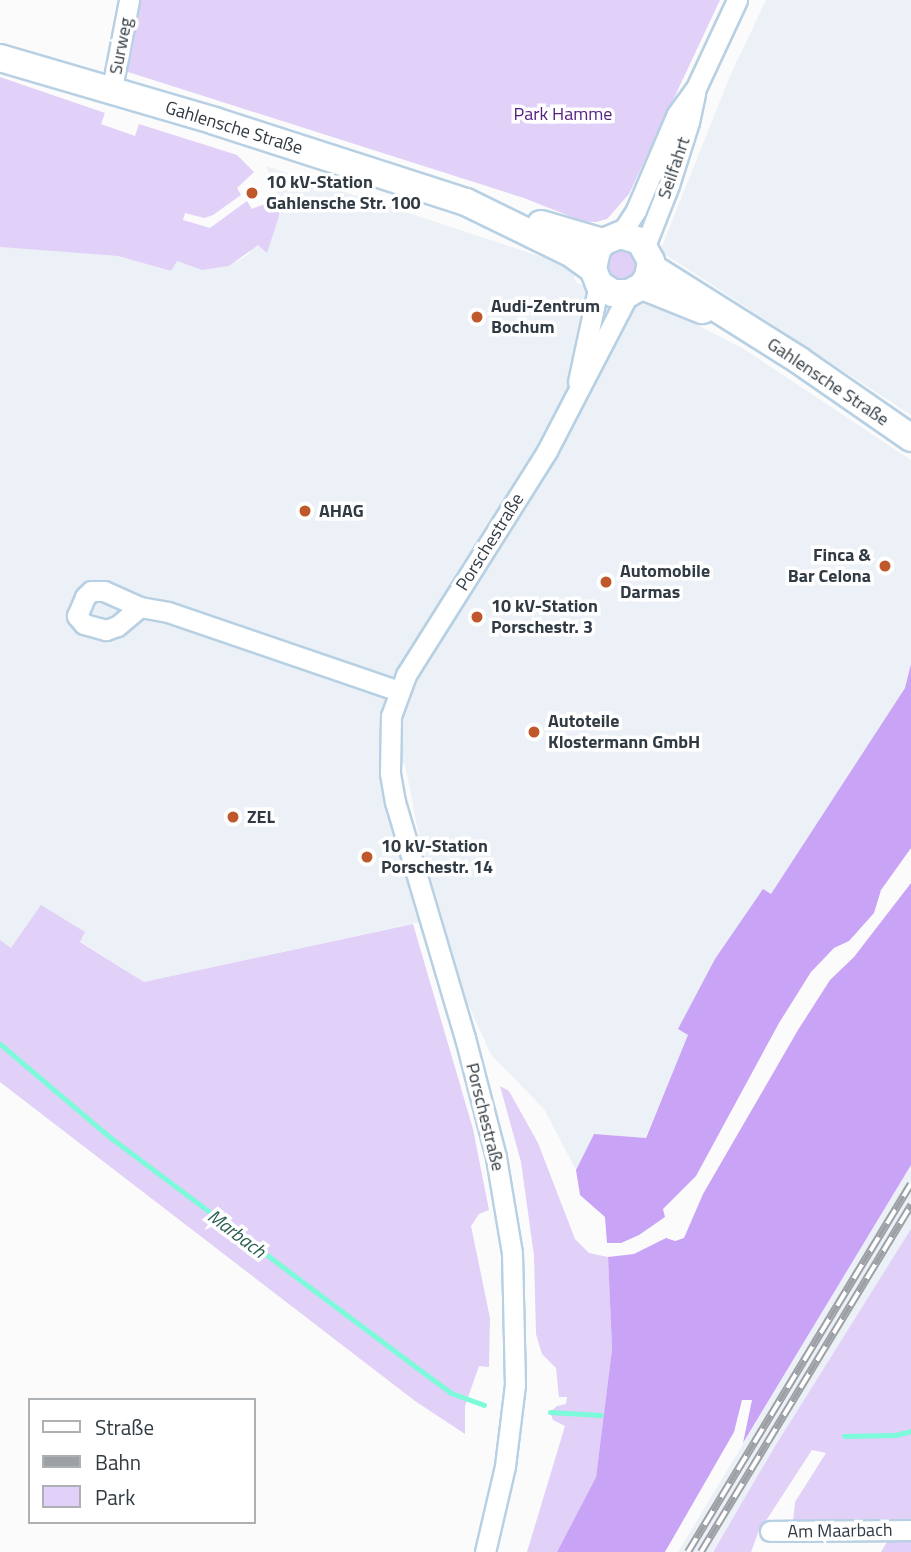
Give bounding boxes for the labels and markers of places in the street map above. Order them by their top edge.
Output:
place label: 10 kV-Station Gahlensche Str. 100 [266,172,421,214]
marker: 10 kV-Station Gahlensche Str. 100 [244,185,260,201]
place label: Audi-Zentrum Bochum [491,296,600,338]
marker: Audi-Zentrum Bochum [469,309,485,325]
place label: AHAG [319,500,364,522]
marker: AHAG [297,503,313,519]
place label: Finca & Bar Celona [788,545,871,588]
marker: Finca & Bar Celona [877,558,893,574]
place label: Automobile Darmas [620,561,710,604]
marker: Automobile Darmas [598,574,614,590]
place label: 10 kV-Station Porschestr. 3 [491,596,598,638]
marker: 10 kV-Station Porschestr. 3 [469,609,485,625]
place label: Autoteile Klostermann GmbH [548,711,700,754]
marker: Autoteile Klostermann GmbH [526,724,542,740]
place label: ZEL [247,806,275,828]
marker: ZEL [225,809,241,825]
place label: 10 kV-Station Porschestr. 14 [381,836,493,878]
marker: 10 kV-Station Porschestr. 14 [359,849,375,865]

